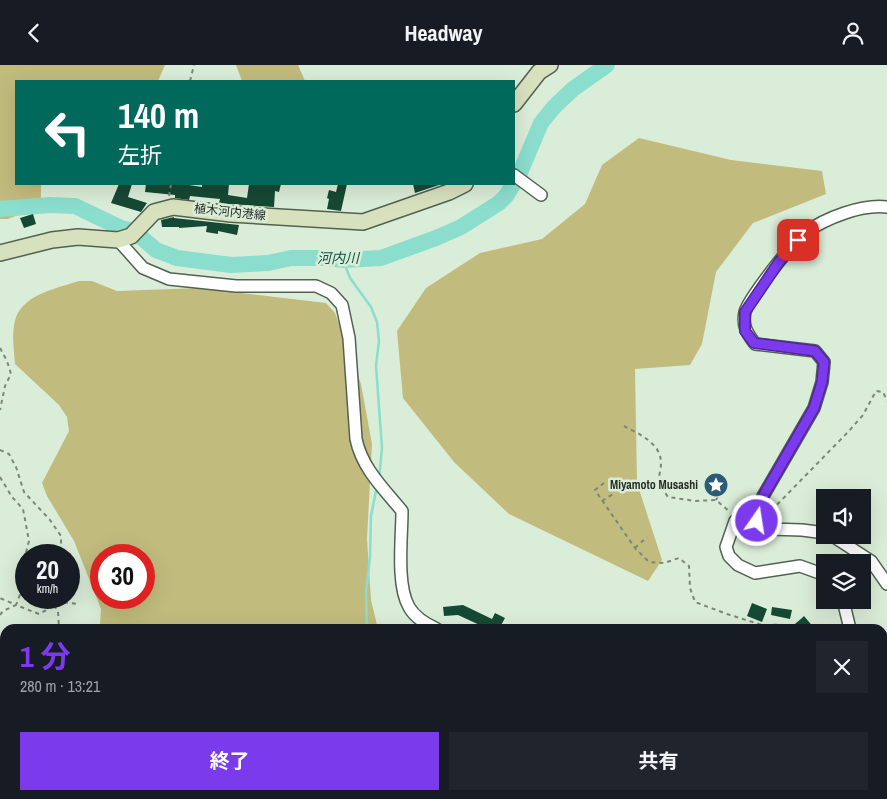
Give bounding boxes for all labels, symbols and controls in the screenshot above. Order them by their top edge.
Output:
text: Headway [404,18,483,48]
icon: back [20,19,48,47]
icon: person [839,19,867,47]
text: 140 m [118,92,199,139]
icon: left [35,100,100,165]
text: 左折 [118,140,162,170]
street label: 植木河内港線 [193,200,267,224]
pin [777,219,819,261]
icon: arrive [784,226,812,254]
water label: 河内川 [317,249,361,267]
place icon: Miyamoto Musashi [703,472,729,498]
place label: Miyamoto Musashi [610,477,698,493]
map controls [816,489,871,609]
button: sound [816,489,871,544]
position arrow [730,494,782,546]
speed limit sign: 30 [90,544,155,609]
text: 20 [36,553,59,587]
button: layers [816,554,871,609]
text: km/h [37,581,58,597]
text: 1 分 [20,636,71,676]
button: close [816,641,868,693]
text: 280 m · 13:21 [20,675,100,697]
button: 終了 [20,732,439,790]
button: 共有 [449,732,868,790]

